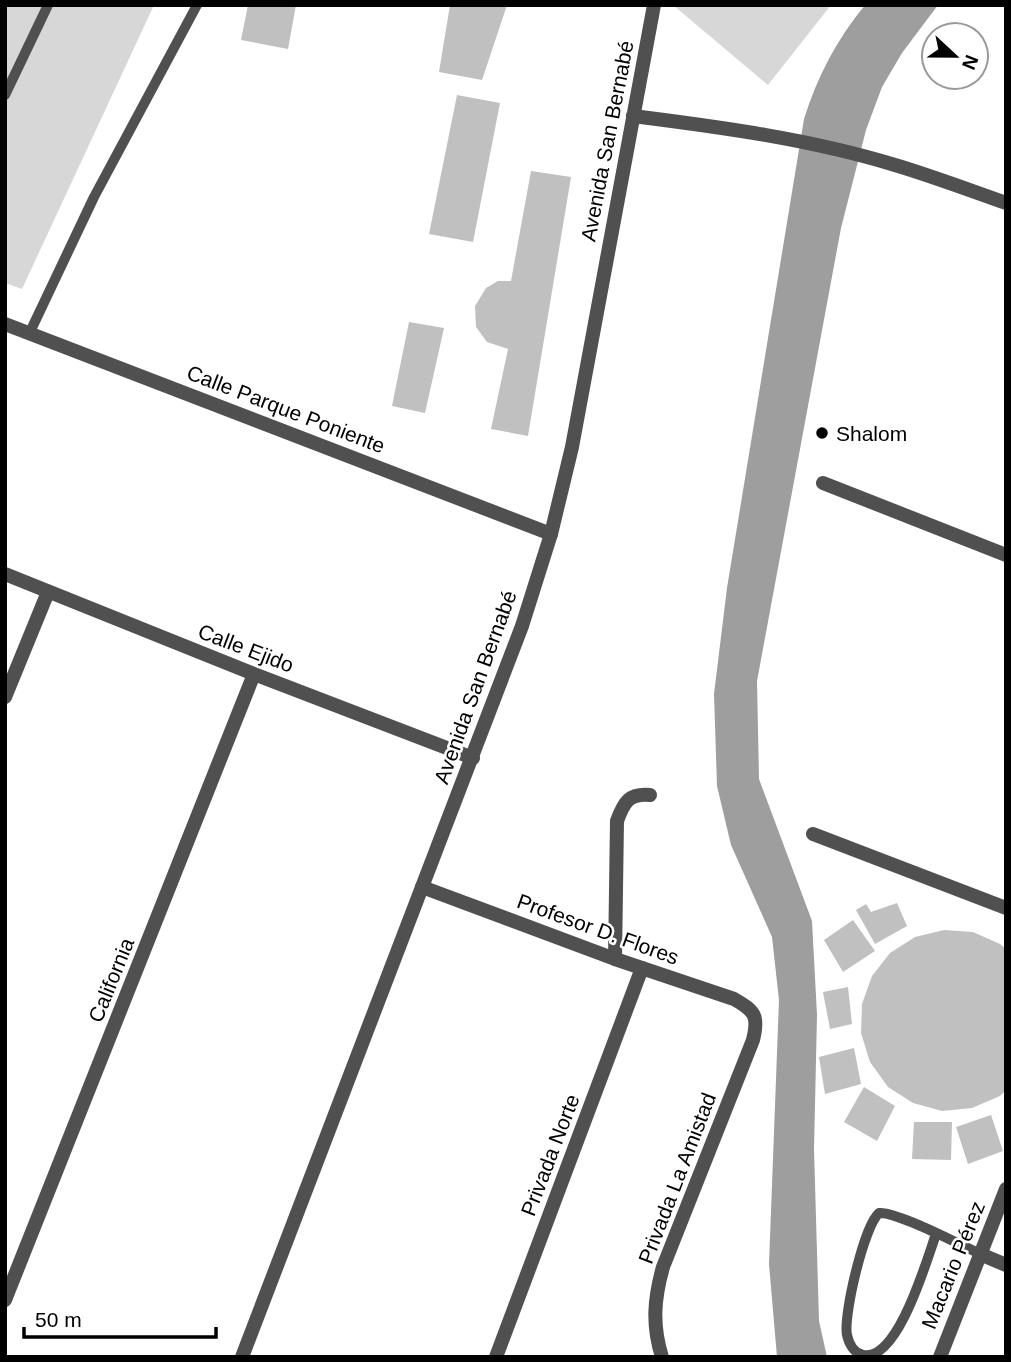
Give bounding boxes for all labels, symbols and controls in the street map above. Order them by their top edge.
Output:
north arrow [920,21,990,91]
street label: Avenida San Bernabé [576,39,638,243]
text: N [958,52,983,72]
street label: Calle Parque Poniente [184,361,388,457]
place label: Shalom [836,422,907,445]
marker: Shalom [814,425,830,441]
street label: Avenida San Bernabé [429,587,521,787]
street label: Calle Ejido [195,619,297,677]
street label: Profesor D. Flores [514,889,682,969]
street label: California [84,934,138,1025]
street label: Privada La Amistad [634,1089,720,1267]
street label: Privada Norte [516,1091,584,1219]
street label: Macario Pérez [917,1198,989,1332]
scale bar [24,1296,217,1340]
text: 50 m [35,1308,82,1331]

